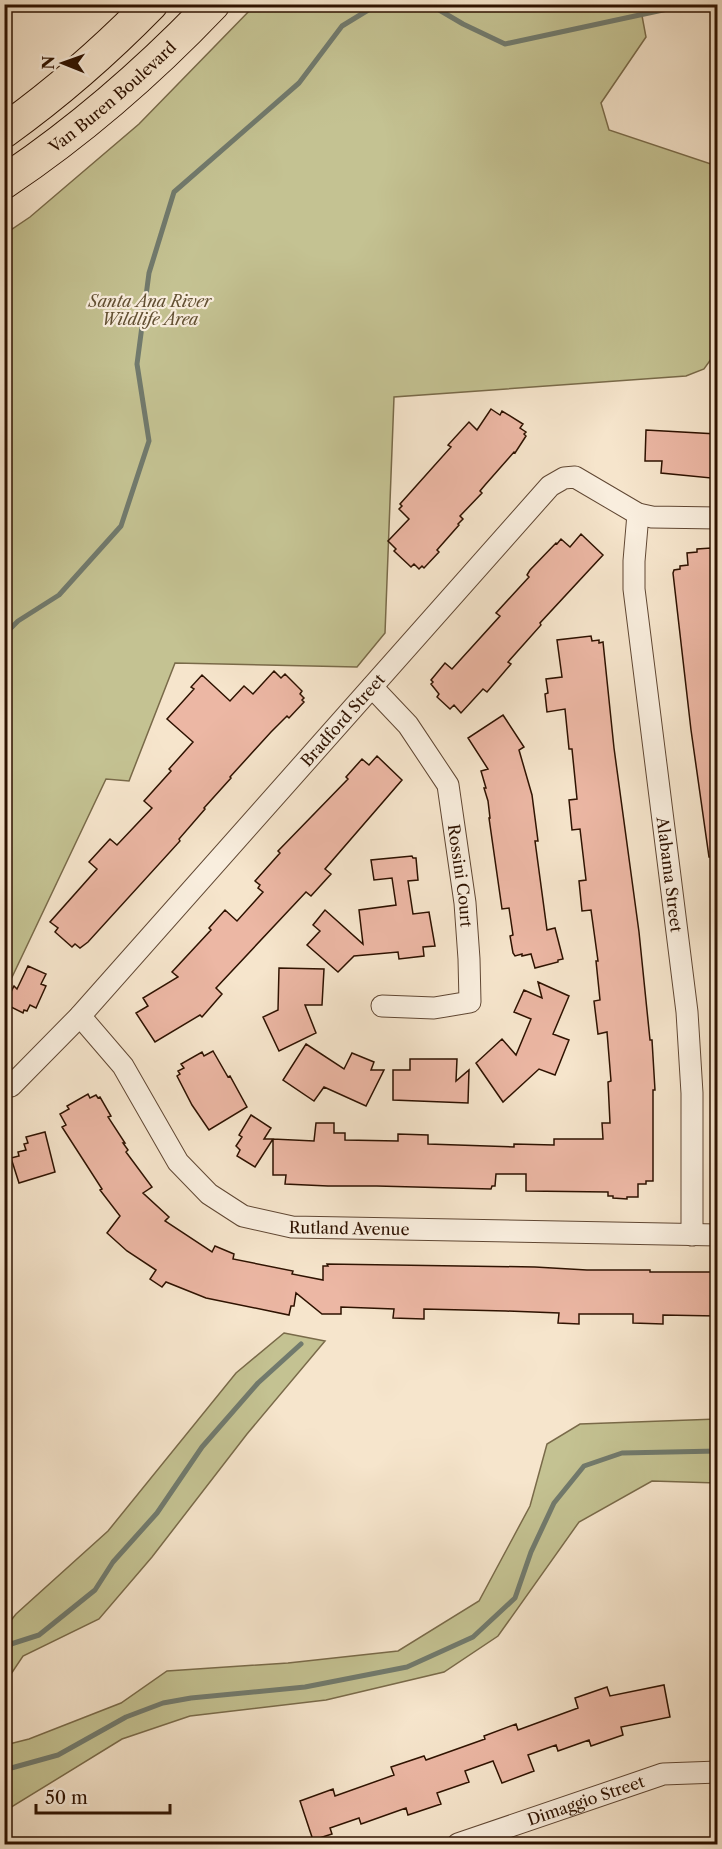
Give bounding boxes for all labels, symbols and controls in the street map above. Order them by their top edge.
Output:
north arrow [33,33,93,93]
street label: Van Buren Boulevard [44,37,180,157]
text: N [38,56,58,70]
park label: Santa Ana River Wildlife Area [88,291,213,329]
street label: Bradford Street [296,669,389,770]
street label: Alabama Street [653,815,687,934]
street label: Rossini Court [444,823,477,928]
street label: Rutland Avenue [289,1217,410,1239]
street label: Dimaggio Street [525,1771,647,1830]
scale bar [36,1777,170,1815]
text: 50 m [45,1787,88,1809]

